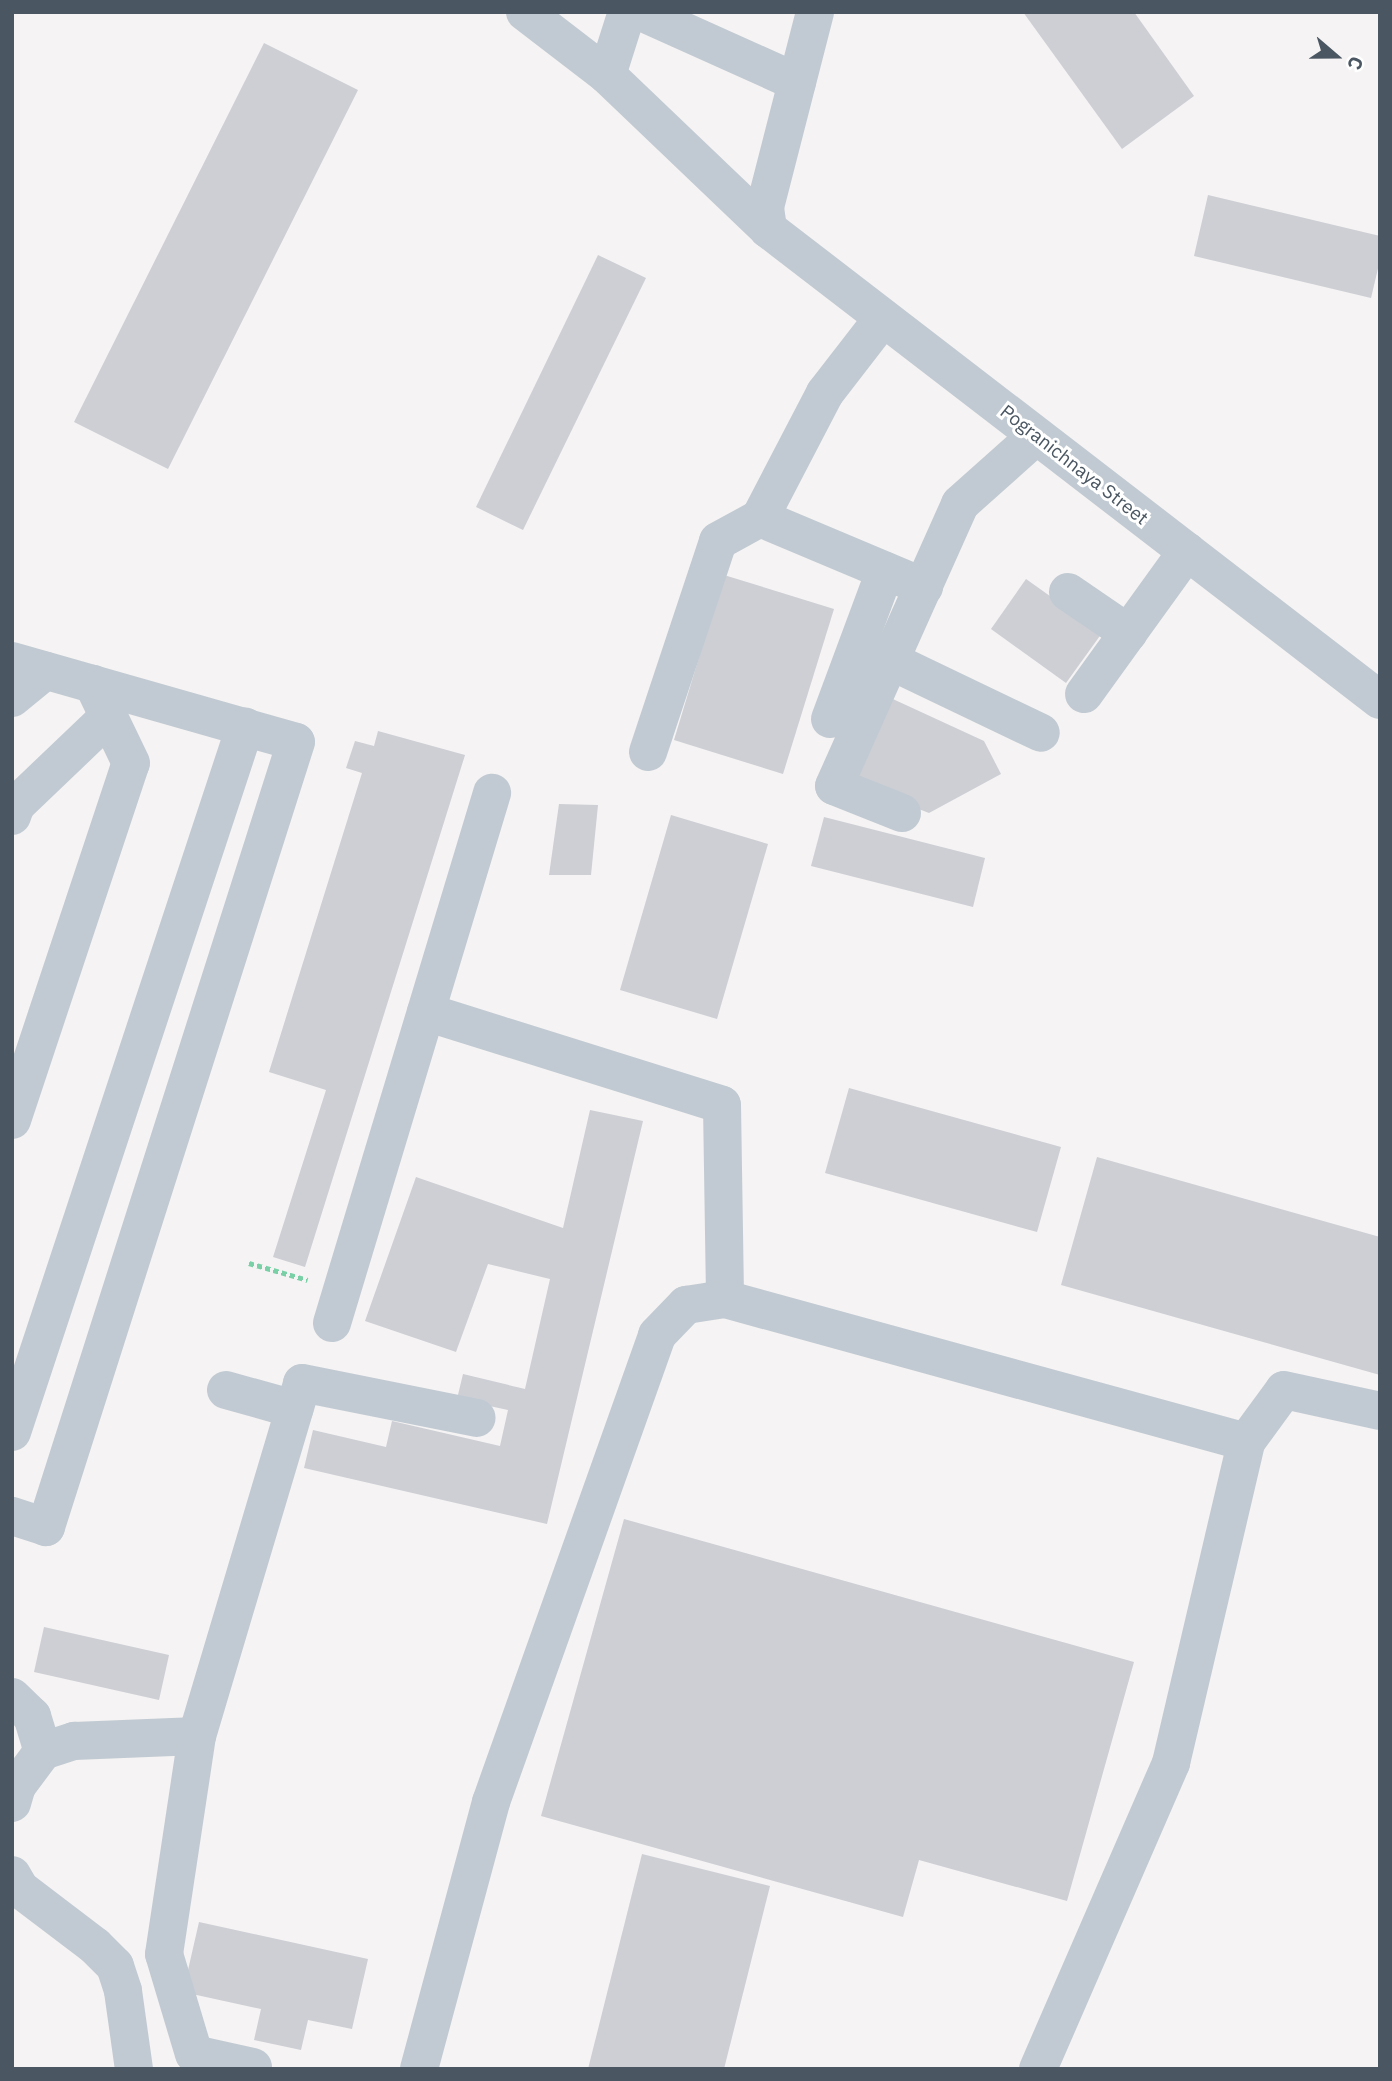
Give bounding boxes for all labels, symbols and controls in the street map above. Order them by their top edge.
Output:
north arrow [1301,21,1371,91]
text: С [1342,53,1369,73]
street label: Pogranichnaya Street [995,400,1153,530]

